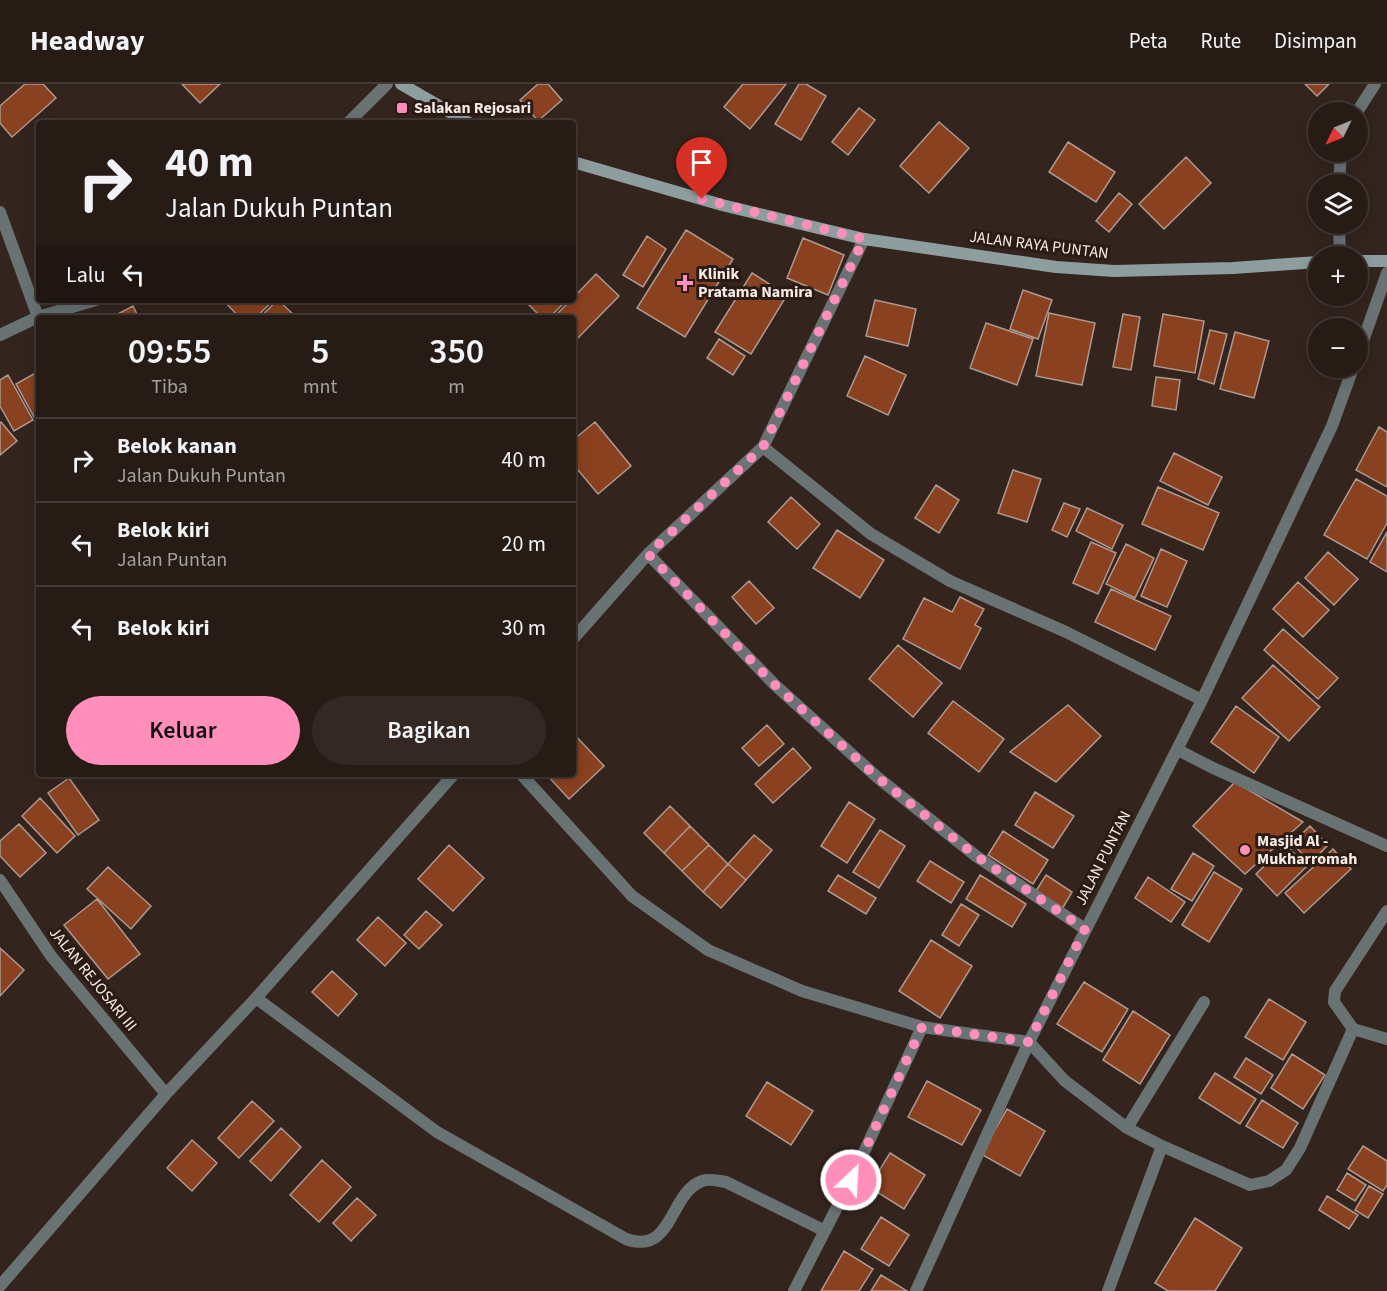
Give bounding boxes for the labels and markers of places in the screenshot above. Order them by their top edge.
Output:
place label: Salakan Rejosari [414,97,531,119]
marker: Salakan Rejosari [395,101,409,115]
pin [676,137,727,199]
place label: Klinik Pratama Namira [698,263,813,303]
marker: Klinik Pratama Namira [676,274,694,292]
place label: Masjid Al - Mukharromah [1257,830,1357,870]
marker: Masjid Al - Mukharromah [1238,843,1252,857]

